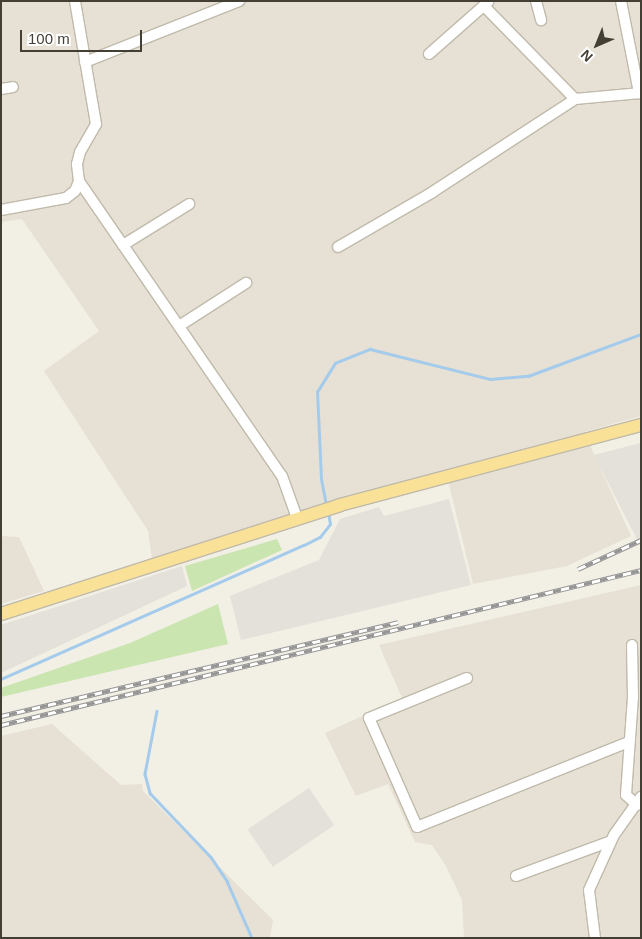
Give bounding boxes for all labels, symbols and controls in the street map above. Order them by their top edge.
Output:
scale bar [22,20,145,52]
north arrow [572,20,622,70]
text: 100 m [28,30,70,47]
text: N [577,47,596,65]

